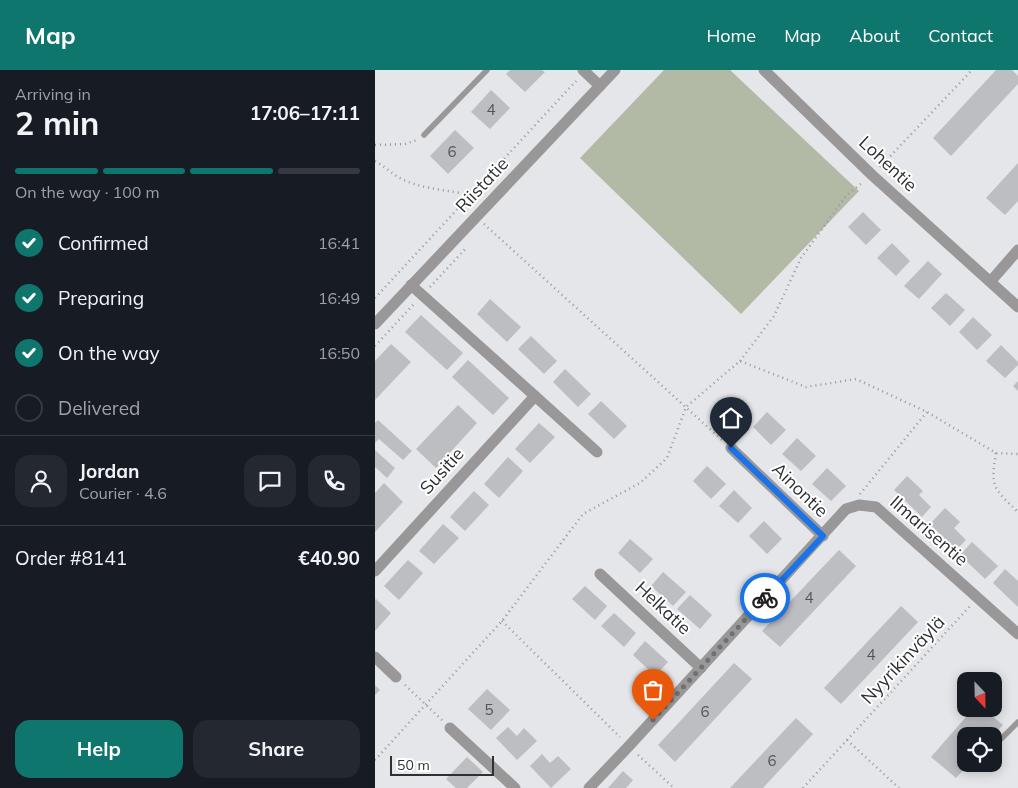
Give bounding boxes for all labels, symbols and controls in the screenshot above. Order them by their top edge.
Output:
text: Map [25,20,76,50]
text: Home [706,24,756,47]
text: Map [784,24,821,47]
text: About [849,24,900,47]
text: Contact [928,24,993,47]
text: Arriving in [15,84,91,104]
house number: 4 [486,100,496,119]
text: 17:06–17:11 [250,101,360,125]
text: 2 min [15,103,99,143]
street label: Lohentie [854,131,922,196]
house number: 6 [447,142,457,161]
street label: Riistatie [450,152,513,217]
text: On the way · 100 m [15,182,160,202]
icon: check [15,229,43,257]
text: Confirmed [58,231,149,255]
text: 16:41 [318,233,360,253]
icon: check [15,284,43,312]
text: Preparing [58,286,144,310]
text: 16:49 [318,288,360,308]
icon: check [15,339,43,367]
text: On the way [58,341,160,365]
text: 16:50 [318,343,360,363]
text: Delivered [58,396,140,420]
pin [710,397,752,448]
icon: home [717,404,745,432]
street label: Susitie [415,442,469,499]
button: person [15,455,67,507]
button: chat [244,455,296,507]
button: phone [308,455,360,507]
street label: Ainontie [767,457,833,522]
text: Jordan [79,459,139,483]
text: Courier · 4.6 [79,483,167,503]
street label: Ilmarisentie [886,490,973,571]
text: Order #8141 [15,546,127,570]
text: €40.90 [298,546,360,570]
courier [740,573,790,623]
street label: Helkatie [631,576,696,639]
icon: bike [751,584,779,612]
house number: 4 [804,588,814,607]
street label: Nyyrikinväylä [856,611,949,709]
house number: 4 [866,645,876,664]
pin [632,669,674,720]
north arrow [957,672,1003,718]
map controls [957,672,1002,772]
icon: bag [639,676,667,704]
house number: 5 [484,700,494,719]
house number: 6 [700,702,710,721]
button: Help [15,720,183,778]
button: Share [193,720,360,778]
button: locate [957,727,1002,772]
house number: 6 [767,751,777,770]
scale bar [390,753,494,776]
text: 50 m [397,756,430,774]

